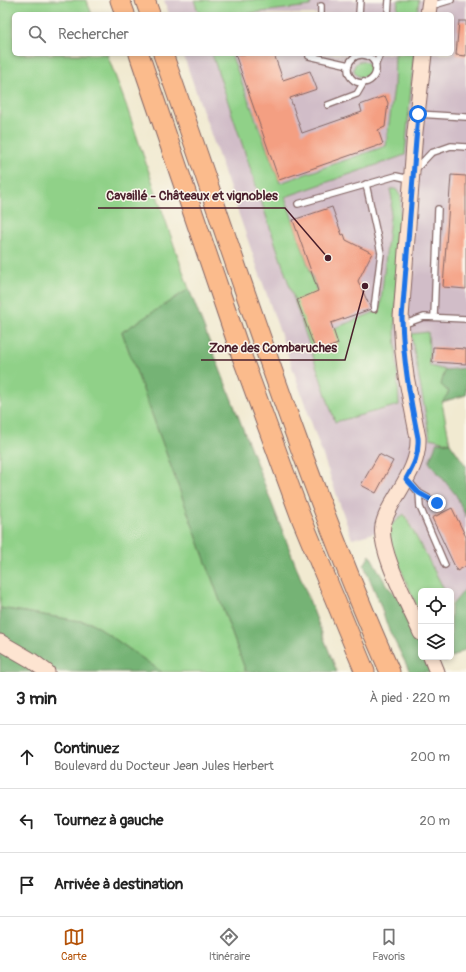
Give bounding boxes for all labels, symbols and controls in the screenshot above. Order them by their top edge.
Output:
search box [12,12,454,56]
icon: search [26,23,48,45]
text: Rechercher [58,25,129,44]
route start [409,105,427,123]
callout: Cavaillé - Châteaux et vignobles [98,183,285,208]
text: Cavaillé - Châteaux et vignobles [106,188,278,204]
callout: Zone des Combaruches [201,335,345,360]
text: Zone des Combaruches [209,340,337,356]
route end [428,494,446,512]
map controls [418,588,454,660]
button: locate [418,588,454,624]
button: layers [418,624,454,660]
text: 3 min [16,688,57,709]
text: À pied · 220 m [370,690,450,706]
text: Continuez [54,739,119,758]
icon: ahead [16,746,38,768]
text: 200 m [411,749,450,765]
text: Boulevard du Docteur Jean Jules Herbert [54,758,274,774]
icon: left [16,810,38,832]
text: Tournez à gauche [54,811,164,830]
text: 20 m [419,813,450,829]
icon: arrive [16,874,38,896]
text: Arrivée à destination [54,875,183,894]
tab: Carte [61,926,87,963]
tab: Itinéraire [209,926,250,963]
tab: Favoris [372,926,405,963]

